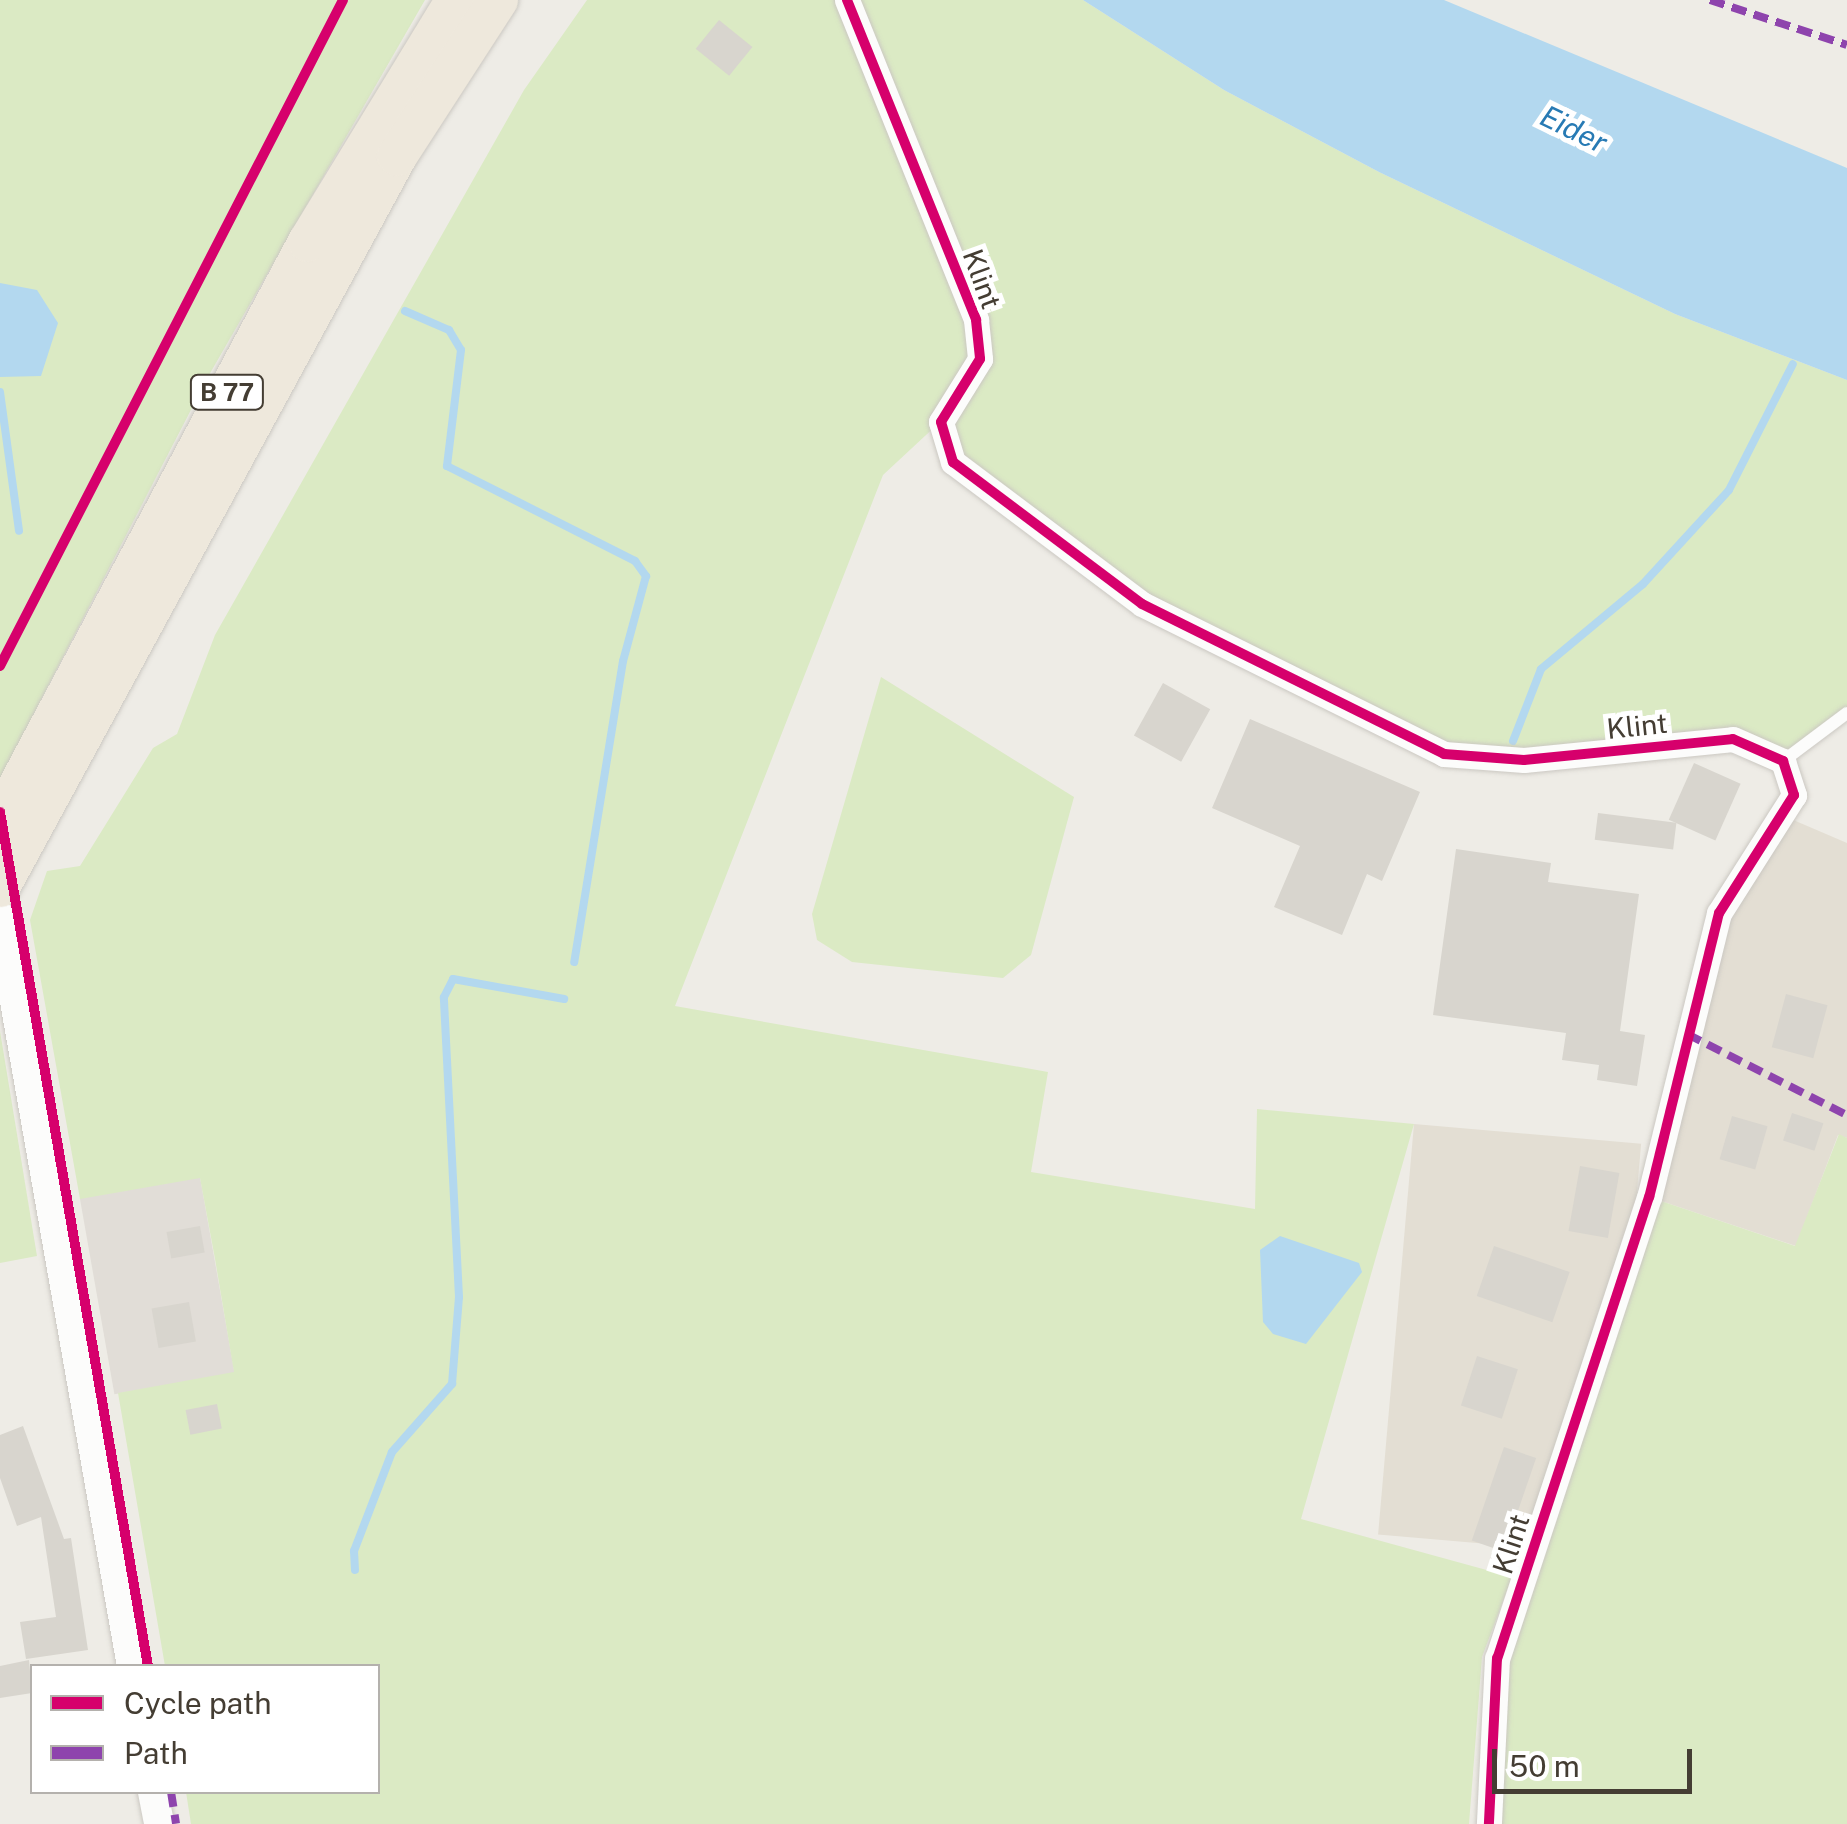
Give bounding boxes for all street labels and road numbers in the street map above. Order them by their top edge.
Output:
street label: Klint [956,245,1008,313]
road number: B 77 [190,372,264,412]
street label: Klint [1605,706,1669,746]
street label: Klint [1486,1510,1536,1578]

